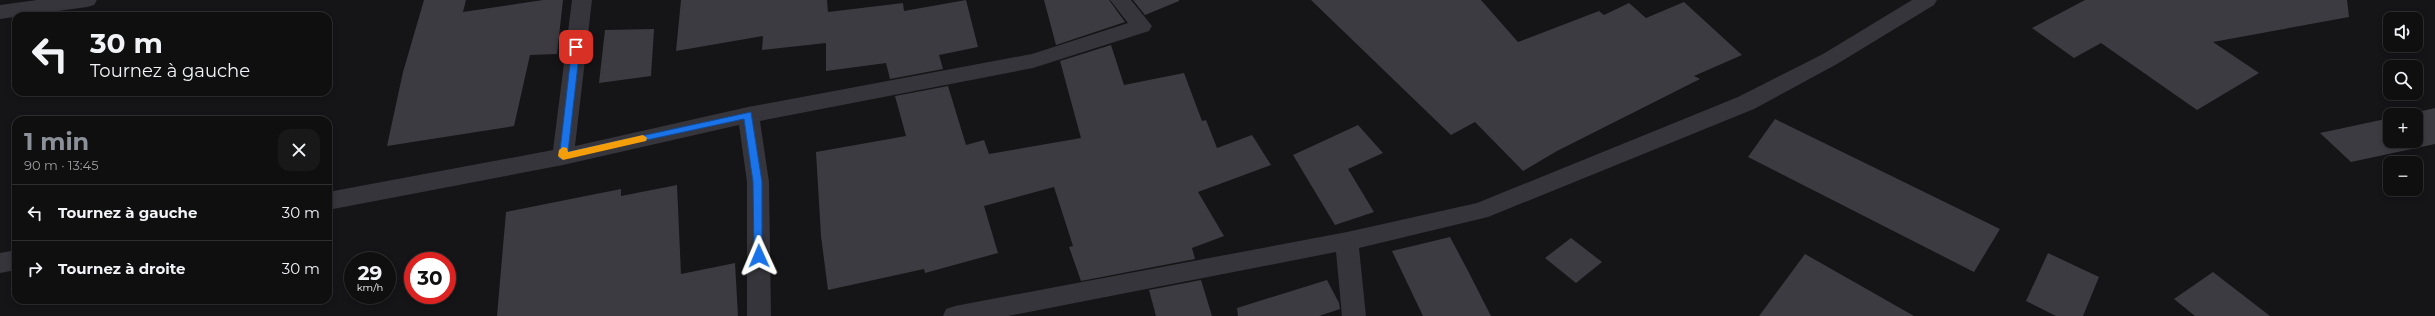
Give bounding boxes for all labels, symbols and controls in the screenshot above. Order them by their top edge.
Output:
map controls [2383,12,2423,196]
button: sound [2383,12,2423,52]
text: 30 m [90,26,163,60]
icon: left [24,28,76,80]
pin [559,30,593,64]
icon: arrive [565,36,587,58]
text: Tournez à gauche [90,60,250,82]
button: search [2383,60,2423,100]
button: + [2383,108,2423,148]
text: 1 min [24,127,89,156]
button: close [278,129,320,171]
button: − [2383,156,2423,196]
text: 90 m · 13:45 [24,157,99,173]
icon: left [24,202,46,224]
text: Tournez à gauche [58,203,197,222]
text: 30 m [282,203,320,222]
position arrow [738,235,780,277]
speed limit sign: 30 [404,252,456,304]
icon: right [24,258,46,280]
text: Tournez à droite [58,259,186,278]
text: 30 m [282,259,320,278]
text: 29 [358,261,382,285]
text: km/h [357,281,383,294]

